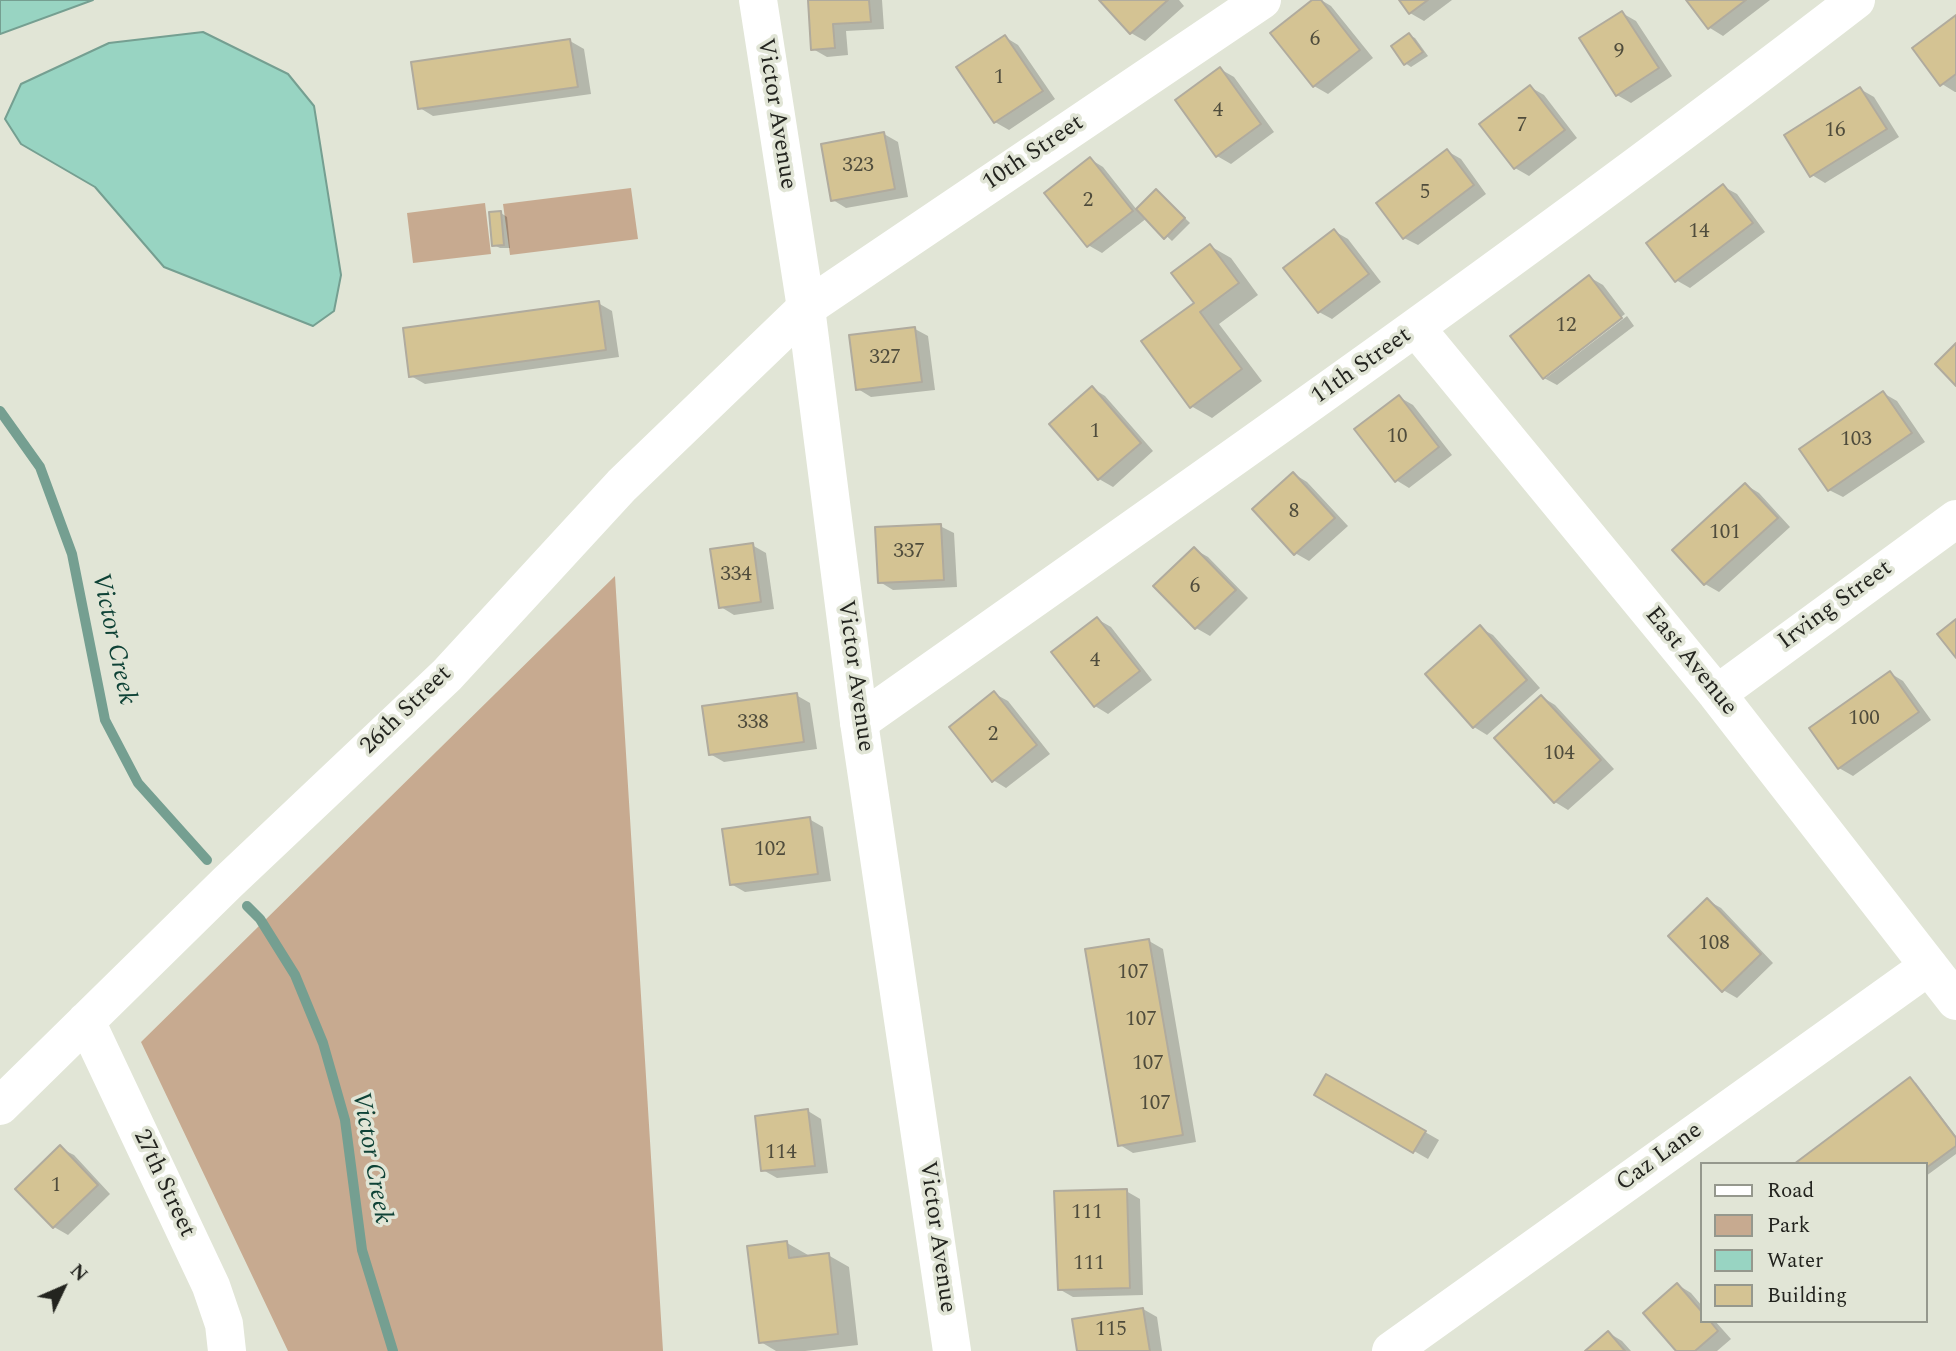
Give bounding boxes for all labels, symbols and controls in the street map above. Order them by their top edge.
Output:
house number: 6 [1310,28,1320,54]
street label: Victor Avenue [749,36,801,192]
house number: 9 [1614,40,1624,66]
house number: 1 [994,66,1004,92]
house number: 4 [1213,99,1223,125]
street label: 10th Street [978,110,1090,198]
house number: 7 [1517,114,1527,140]
house number: 16 [1825,119,1845,145]
house number: 323 [842,154,874,180]
house number: 5 [1420,181,1430,207]
house number: 2 [1083,189,1093,215]
house number: 14 [1689,220,1709,246]
house number: 12 [1556,314,1576,340]
street label: 11th Street [1306,322,1418,412]
house number: 327 [869,346,901,372]
house number: 1 [1090,420,1100,446]
house number: 10 [1387,425,1407,451]
house number: 103 [1840,428,1872,454]
house number: 8 [1289,500,1299,526]
house number: 101 [1709,521,1741,547]
house number: 337 [893,540,925,566]
street label: Irving Street [1773,555,1899,657]
house number: 334 [720,563,752,589]
water label: Victor Creek [83,570,141,708]
house number: 6 [1190,575,1200,601]
street label: Victor Avenue [829,598,879,754]
street label: East Avenue [1638,602,1742,722]
house number: 4 [1090,649,1100,675]
street label: 26th Street [355,661,459,761]
house number: 100 [1848,707,1880,733]
house number: 338 [737,711,769,737]
house number: 2 [988,723,998,749]
house number: 104 [1543,742,1575,768]
house number: 102 [754,838,786,864]
house number: 108 [1698,932,1730,958]
house number: 107 [1117,961,1149,987]
house number: 107 [1125,1008,1157,1034]
house number: 107 [1132,1052,1164,1078]
water label: Victor Creek [343,1089,397,1227]
house number: 107 [1139,1092,1171,1118]
street label: Caz Lane [1611,1117,1709,1199]
street label: 27th Street [126,1126,200,1242]
house number: 114 [765,1141,797,1167]
street label: Victor Avenue [911,1159,961,1315]
legend [1700,1162,1928,1323]
house number: 1 [51,1174,61,1200]
text: Road [1767,1175,1814,1207]
house number: 111 [1071,1201,1103,1227]
text: Park [1767,1210,1810,1242]
text: Water [1767,1245,1823,1277]
house number: 111 [1073,1252,1105,1278]
north arrow [28,1253,98,1323]
text: N [63,1257,94,1289]
text: Building [1767,1280,1847,1312]
house number: 115 [1095,1318,1127,1344]

